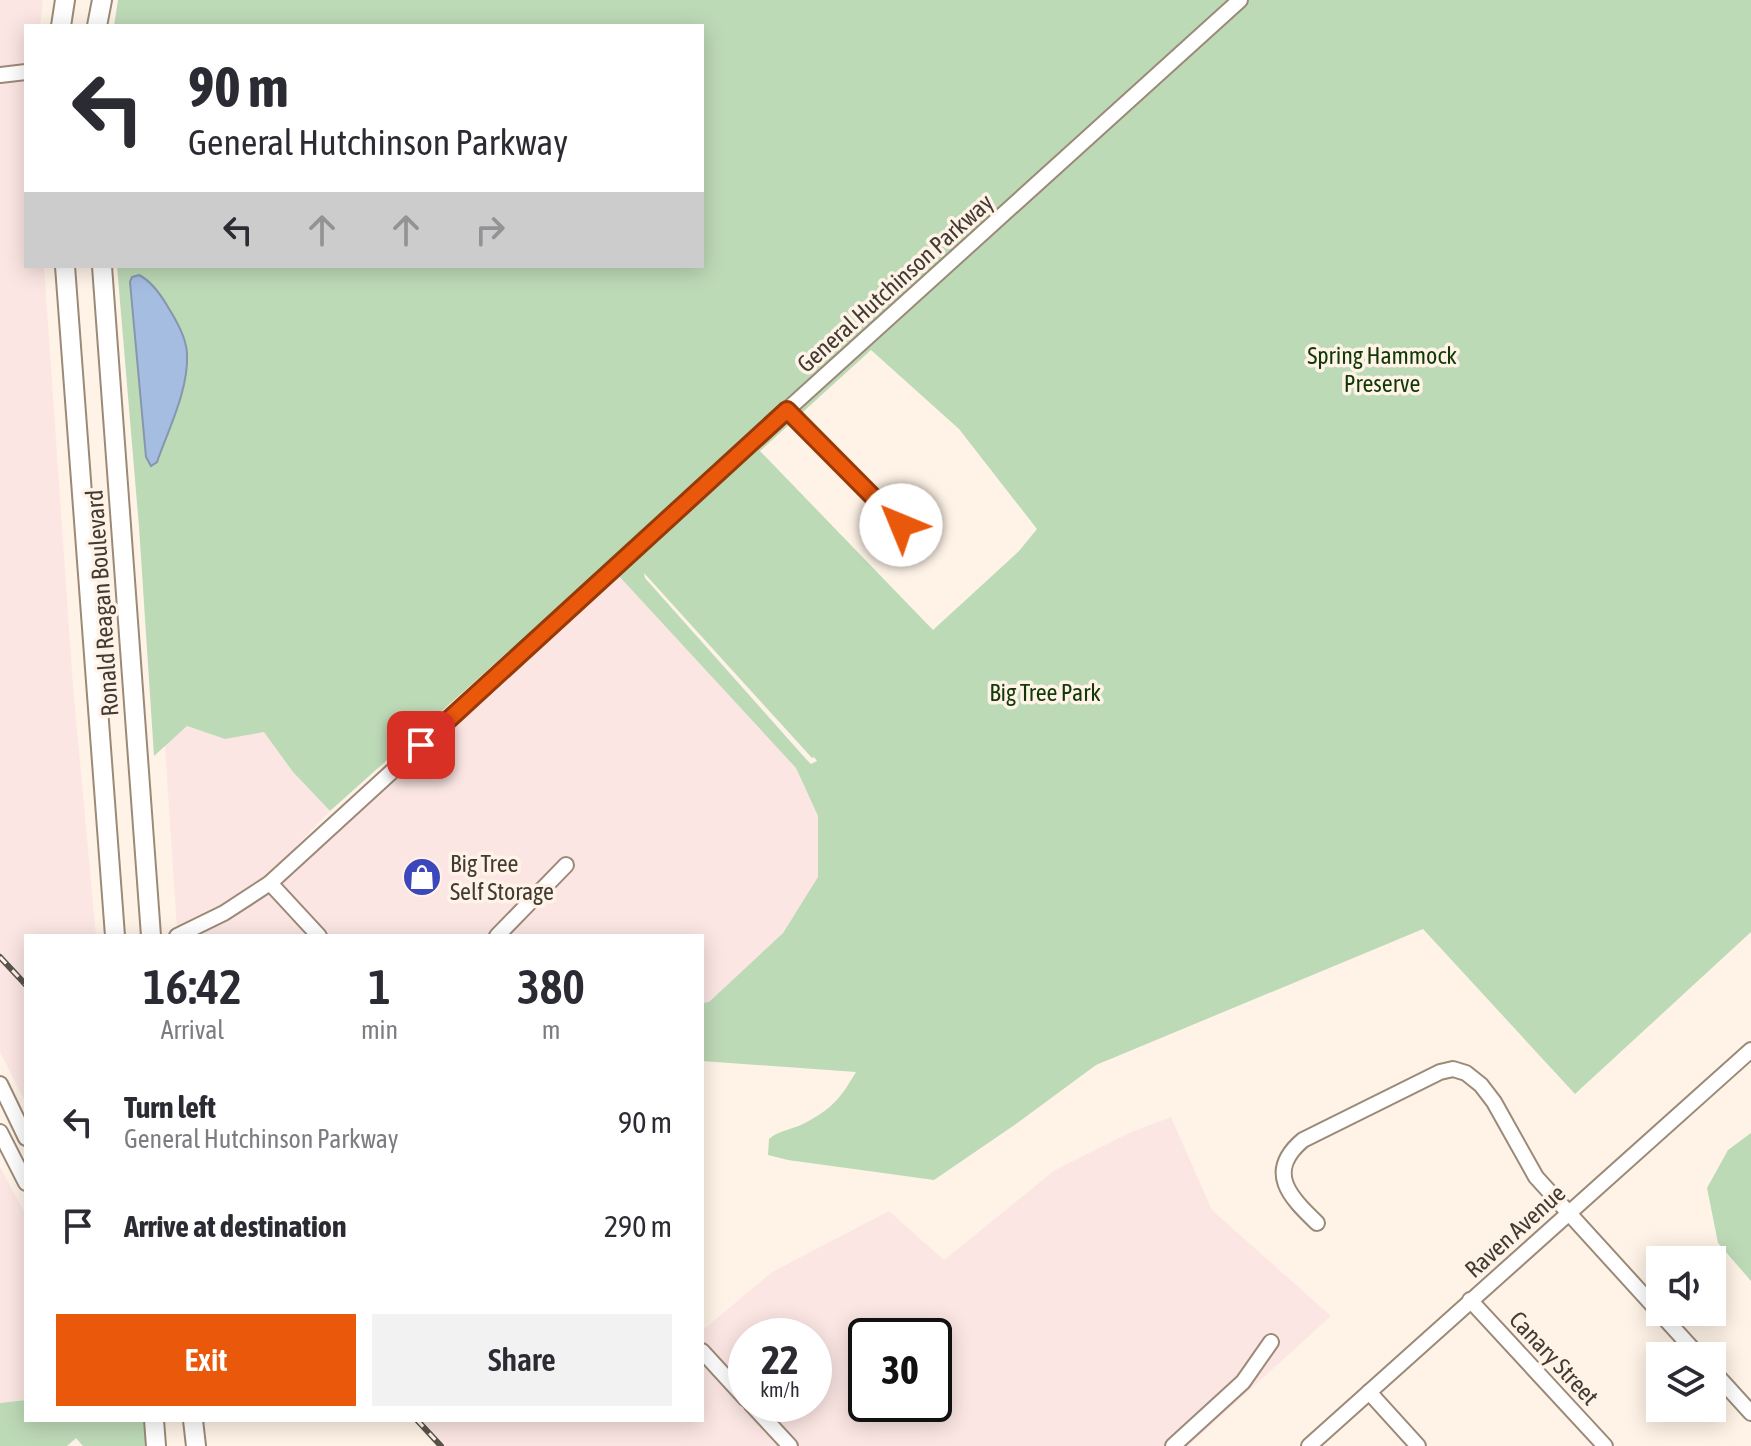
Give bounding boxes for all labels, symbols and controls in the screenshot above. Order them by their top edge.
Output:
text: 90 m [188,55,289,119]
icon: left [56,56,160,160]
text: General Hutchinson Parkway [188,121,568,163]
street label: General Hutchinson Parkway [792,188,998,378]
icon: left [216,208,260,252]
icon: ahead [300,208,344,252]
icon: ahead [384,208,428,252]
icon: right [468,208,512,252]
park label: Spring Hammock Preserve [1307,342,1457,397]
position arrow [859,483,943,567]
street label: Ronald Reagan Boulevard [81,489,123,717]
park label: Big Tree Park [989,679,1101,706]
pin [387,711,455,779]
icon: arrive [399,723,443,767]
place label: Big Tree Self Storage [450,850,554,905]
shop icon: Big Tree Self Storage [401,856,443,898]
text: 16:42 [143,959,242,1014]
text: 1 [368,959,391,1014]
text: 380 [517,959,585,1014]
text: Arrival [161,1015,224,1045]
text: min [361,1015,398,1045]
text: m [542,1015,560,1045]
text: Turn left [124,1090,216,1124]
icon: left [56,1100,100,1144]
text: 90 m [618,1105,672,1139]
text: General Hutchinson Parkway [124,1124,398,1154]
street label: Raven Avenue [1459,1179,1571,1283]
icon: arrive [56,1204,100,1248]
text: Arrive at destination [124,1209,346,1243]
text: 290 m [604,1209,672,1243]
map controls [1646,1246,1726,1422]
button: sound [1646,1246,1726,1326]
street label: Canary Street [1504,1306,1604,1410]
button: Exit [56,1314,356,1406]
button: Share [372,1314,672,1406]
speed limit sign: 30 [848,1318,952,1422]
text: 22 [761,1337,799,1382]
button: layers [1646,1342,1726,1422]
text: km/h [760,1378,800,1401]

